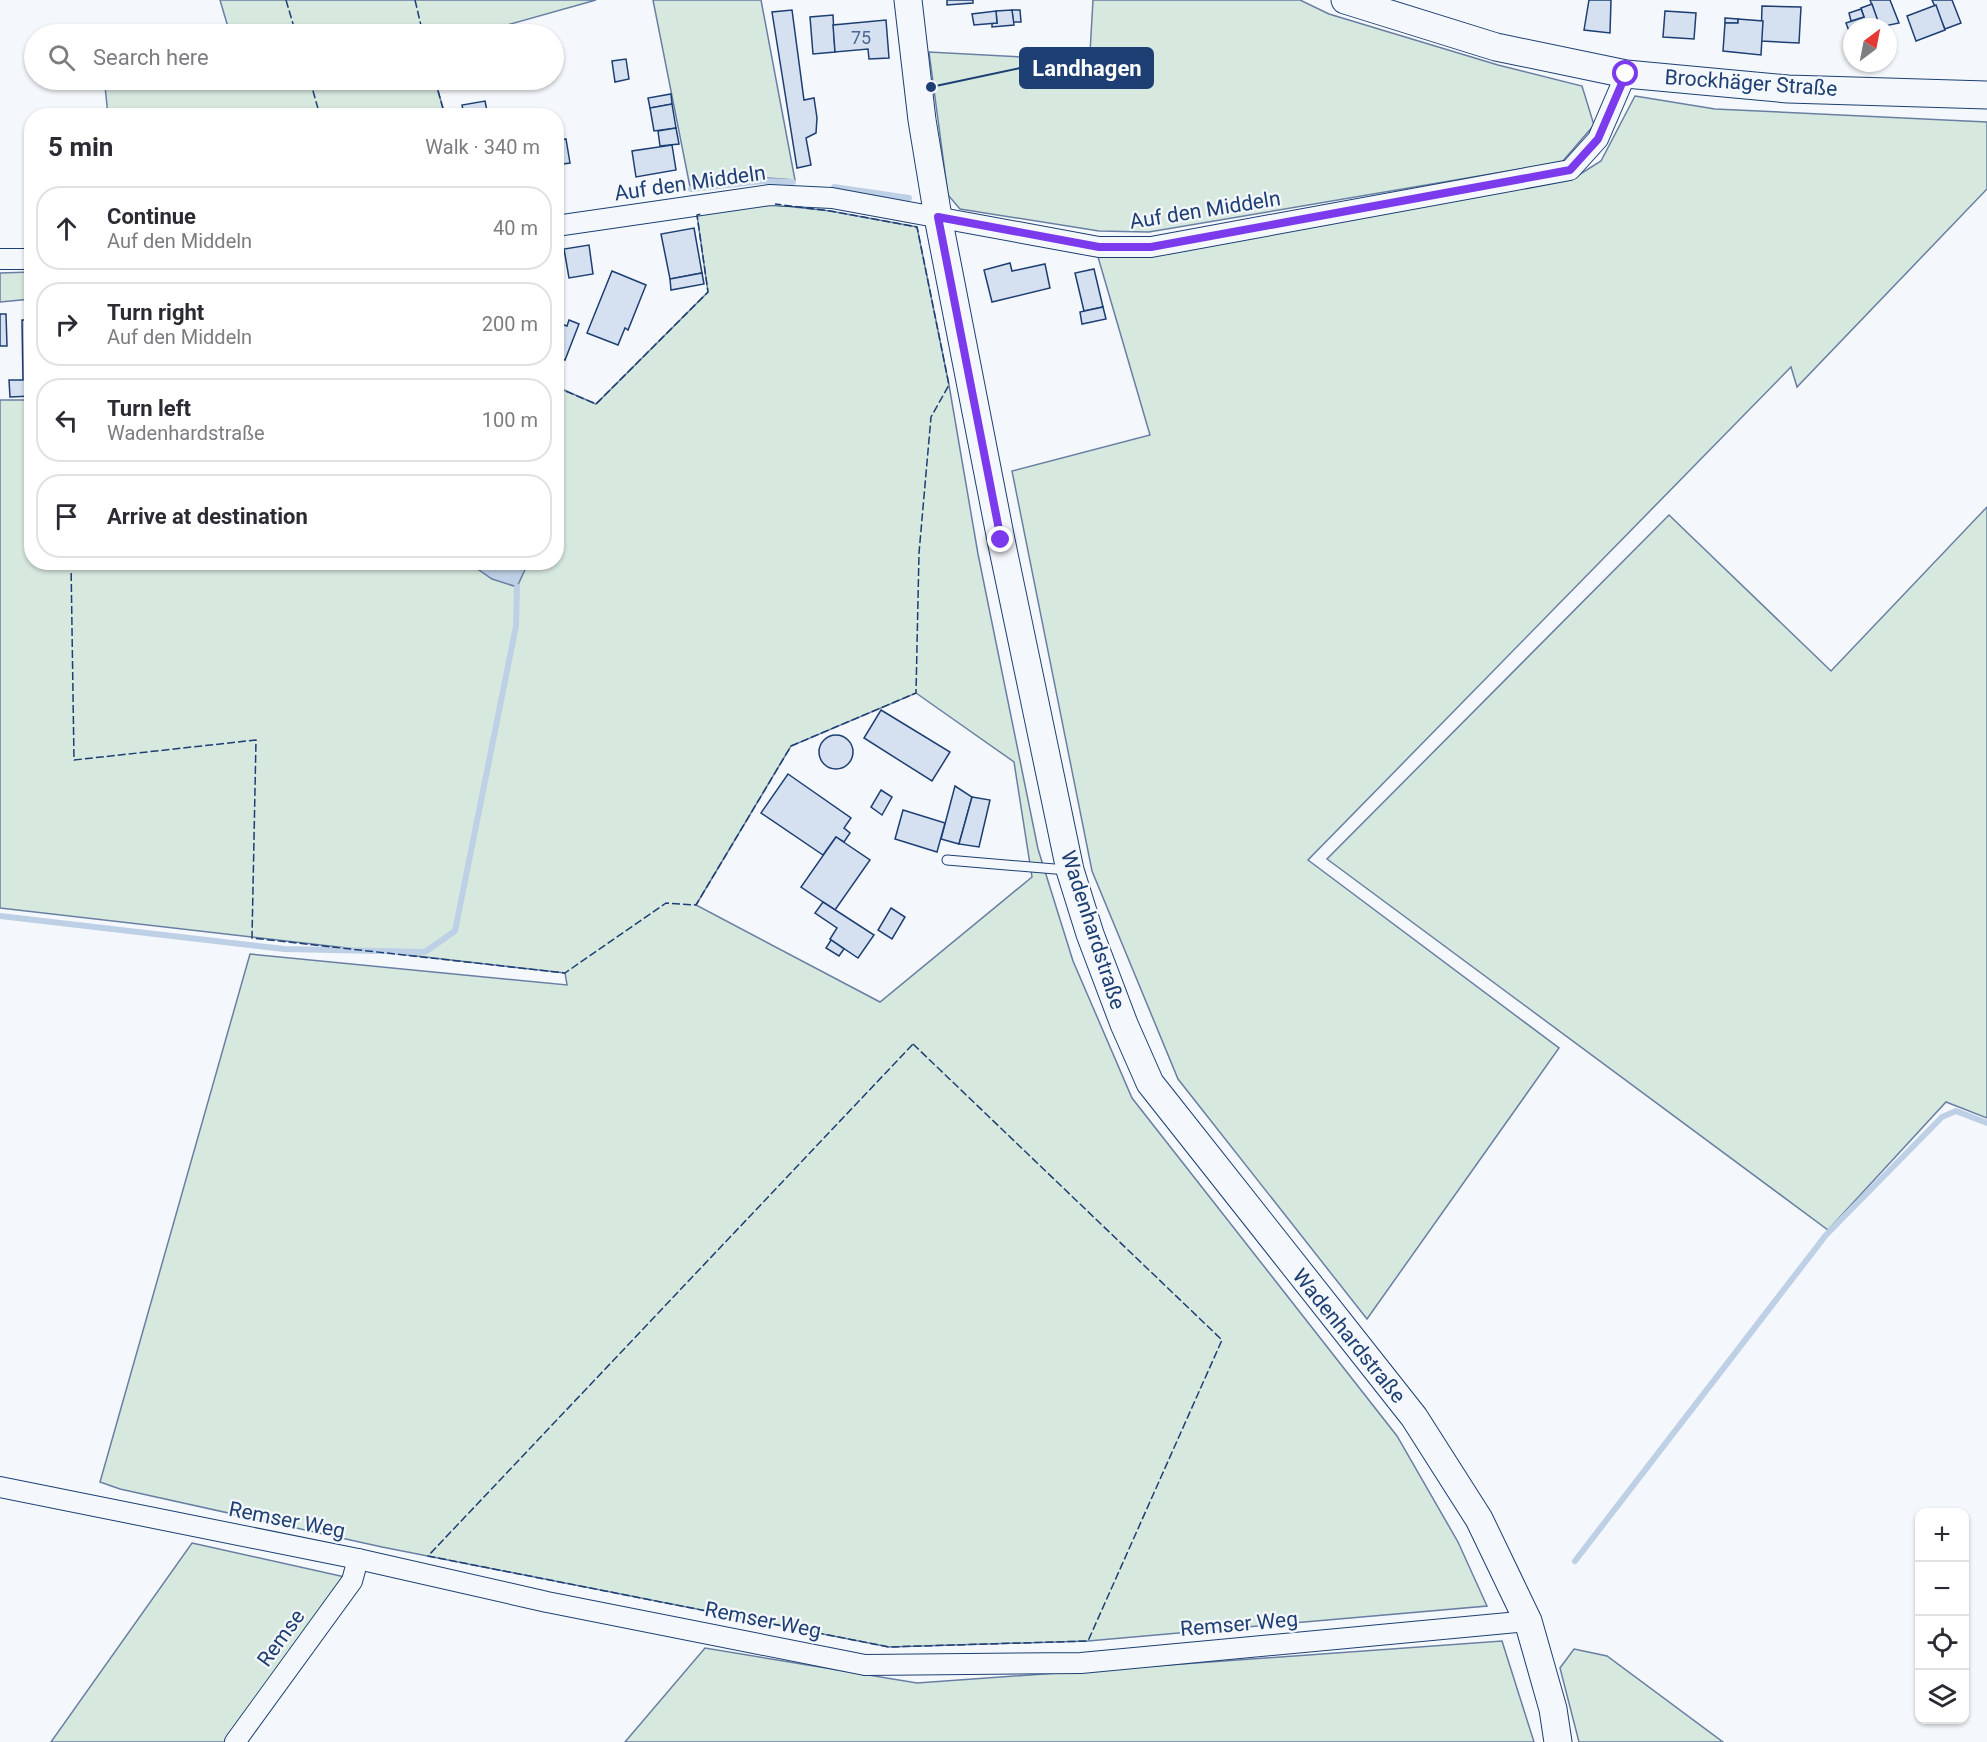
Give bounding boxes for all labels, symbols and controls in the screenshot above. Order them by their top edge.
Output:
north arrow [1843,18,1897,72]
search box [24,24,564,90]
house number: 75 [851,27,871,48]
icon: search [45,41,78,74]
text: Search here [93,45,209,70]
callout: Landhagen [1020,48,1153,88]
text: Landhagen [1032,56,1142,81]
route start [1612,60,1638,86]
street label: Brockhäger Straße [1664,65,1838,101]
text: 5 min [48,132,113,162]
text: Walk · 340 m [425,135,540,159]
street label: Auf den Middeln [613,161,767,205]
street label: Auf den Middeln [1128,186,1282,234]
text: Continue [107,204,196,229]
icon: ahead [50,212,83,245]
text: 40 m [493,216,538,240]
text: Auf den Middeln [107,229,252,253]
text: Turn right [107,300,204,325]
icon: right [50,308,83,341]
text: 200 m [482,312,538,336]
text: Auf den Middeln [107,325,252,349]
text: Turn left [107,396,191,421]
icon: left [50,404,83,437]
text: 100 m [482,408,538,432]
text: Wadenhardstraße [107,421,265,445]
icon: arrive [50,500,83,533]
text: Arrive at destination [107,504,308,529]
route end [987,526,1013,552]
street label: Wadenhardstraße [1056,848,1130,1012]
street label: Wadenhardstraße [1288,1264,1410,1408]
street label: Remser Weg [227,1497,347,1543]
map controls [1915,1508,1969,1724]
button: + [1915,1508,1969,1562]
button: − [1915,1562,1969,1616]
street label: Remser Weg [703,1597,823,1643]
street label: Remse [252,1605,310,1671]
street label: Remser Weg [1179,1607,1299,1641]
button: locate [1915,1616,1969,1670]
button: layers [1915,1670,1969,1724]

